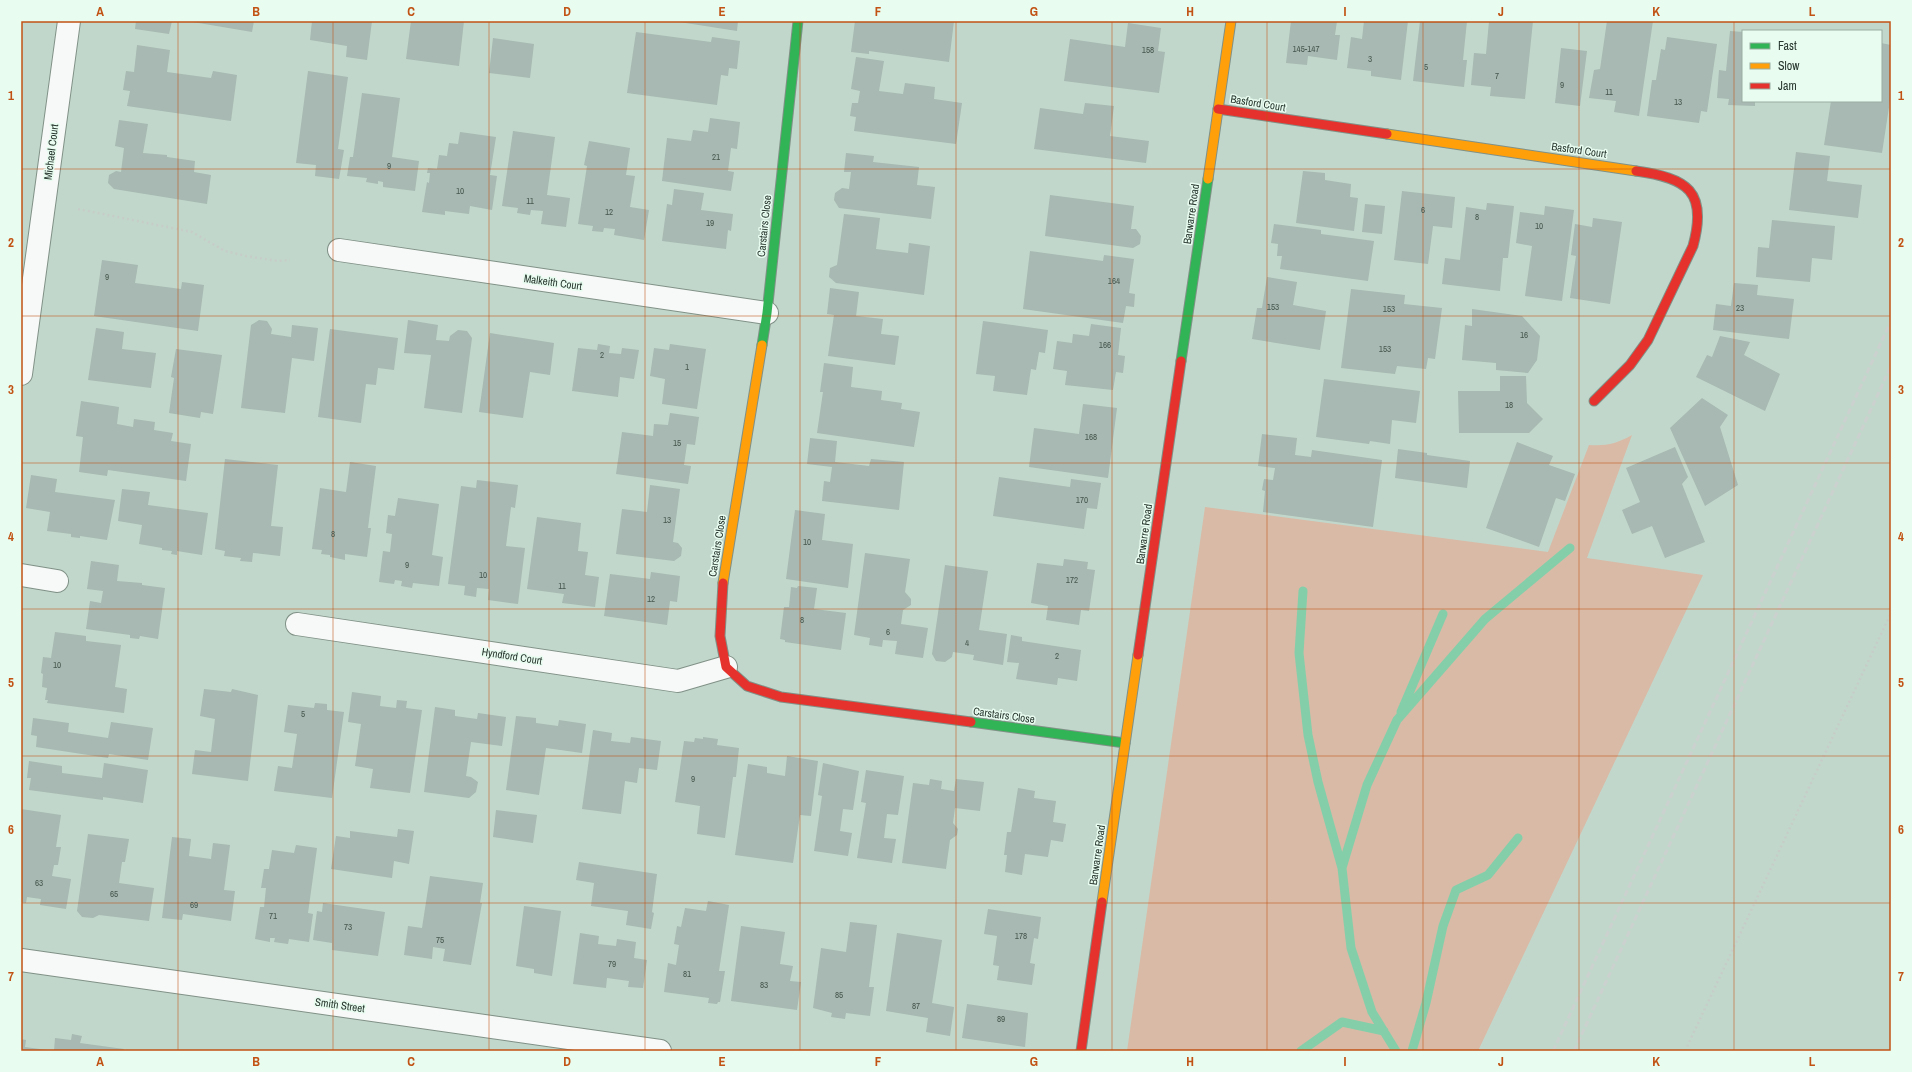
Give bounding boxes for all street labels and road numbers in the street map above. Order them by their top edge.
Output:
street label: Basford Court [1229,92,1287,114]
street label: Michael Court [41,123,61,181]
street label: Basford Court [1550,139,1608,161]
street label: Barwarre Road [1180,183,1202,245]
street label: Carstairs Close [754,194,774,258]
street label: Malkeith Court [523,271,583,293]
street label: Barwarre Road [1133,503,1155,565]
street label: Carstairs Close [705,514,729,578]
street label: Hyndford Court [481,644,544,668]
street label: Carstairs Close [972,704,1036,726]
street label: Barwarre Road [1086,824,1108,886]
street label: Smith Street [314,995,366,1015]

